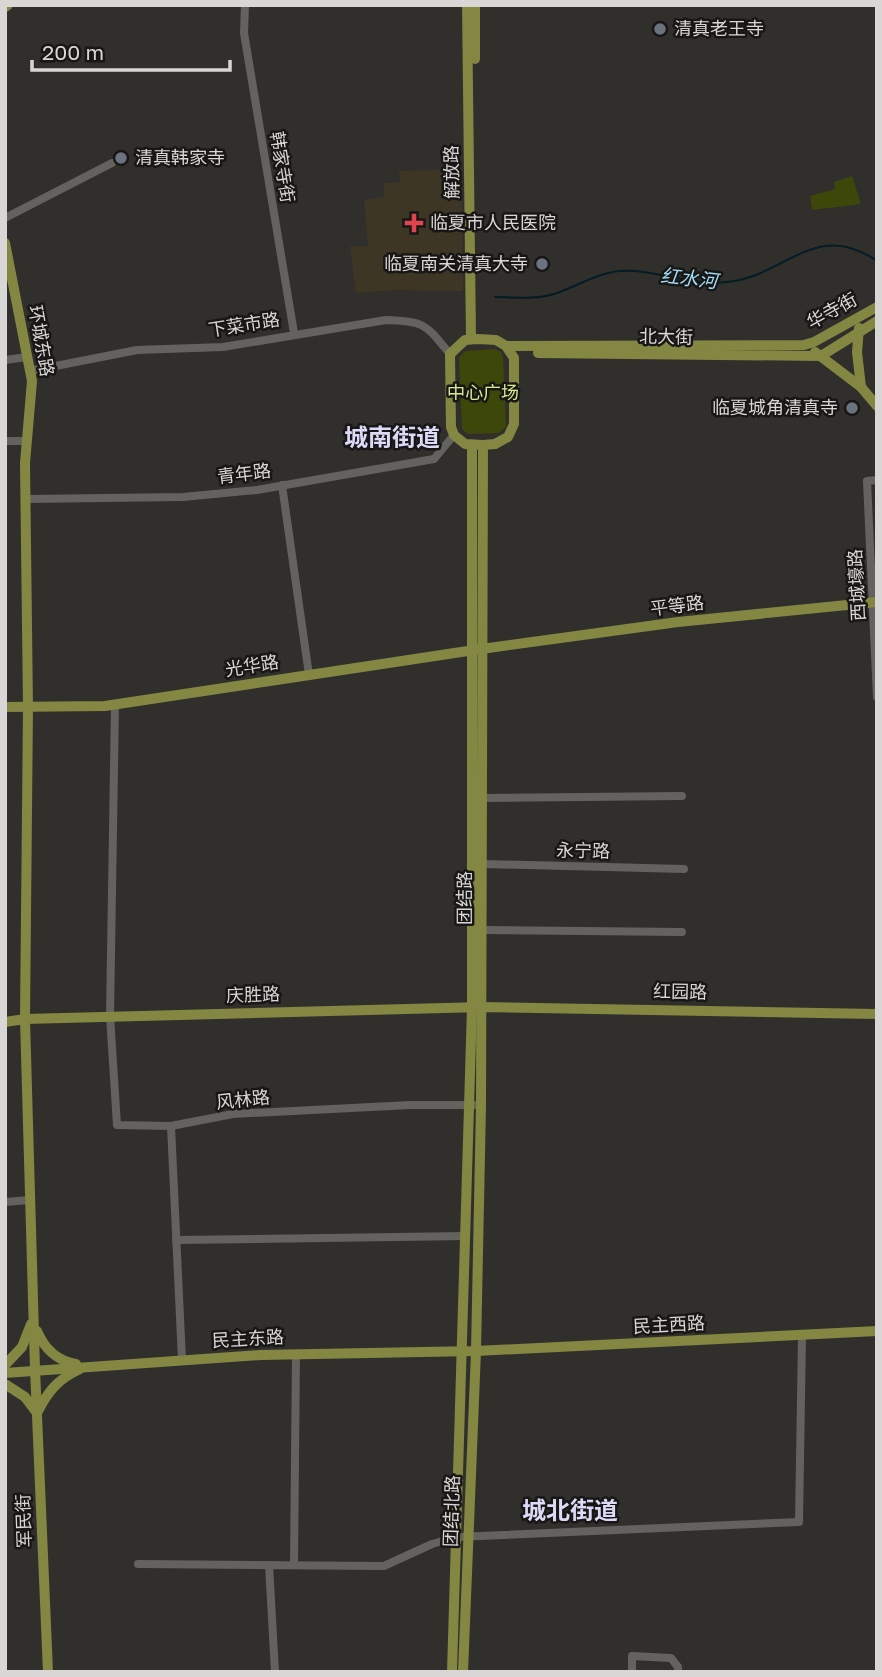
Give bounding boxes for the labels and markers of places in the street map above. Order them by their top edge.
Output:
place label: 清真老王寺 [674,17,764,39]
marker: 清真老王寺 [652,21,668,37]
place label: 清真韩家寺 [135,146,225,168]
marker: 清真韩家寺 [113,150,129,166]
place label: 临夏市人民医院 [430,211,556,233]
marker: 临夏市人民医院 [404,213,424,233]
place label: 临夏南关清真大寺 [384,252,528,274]
marker: 临夏南关清真大寺 [534,256,550,272]
place label: 临夏城角清真寺 [712,396,838,418]
marker: 临夏城角清真寺 [844,400,860,416]

